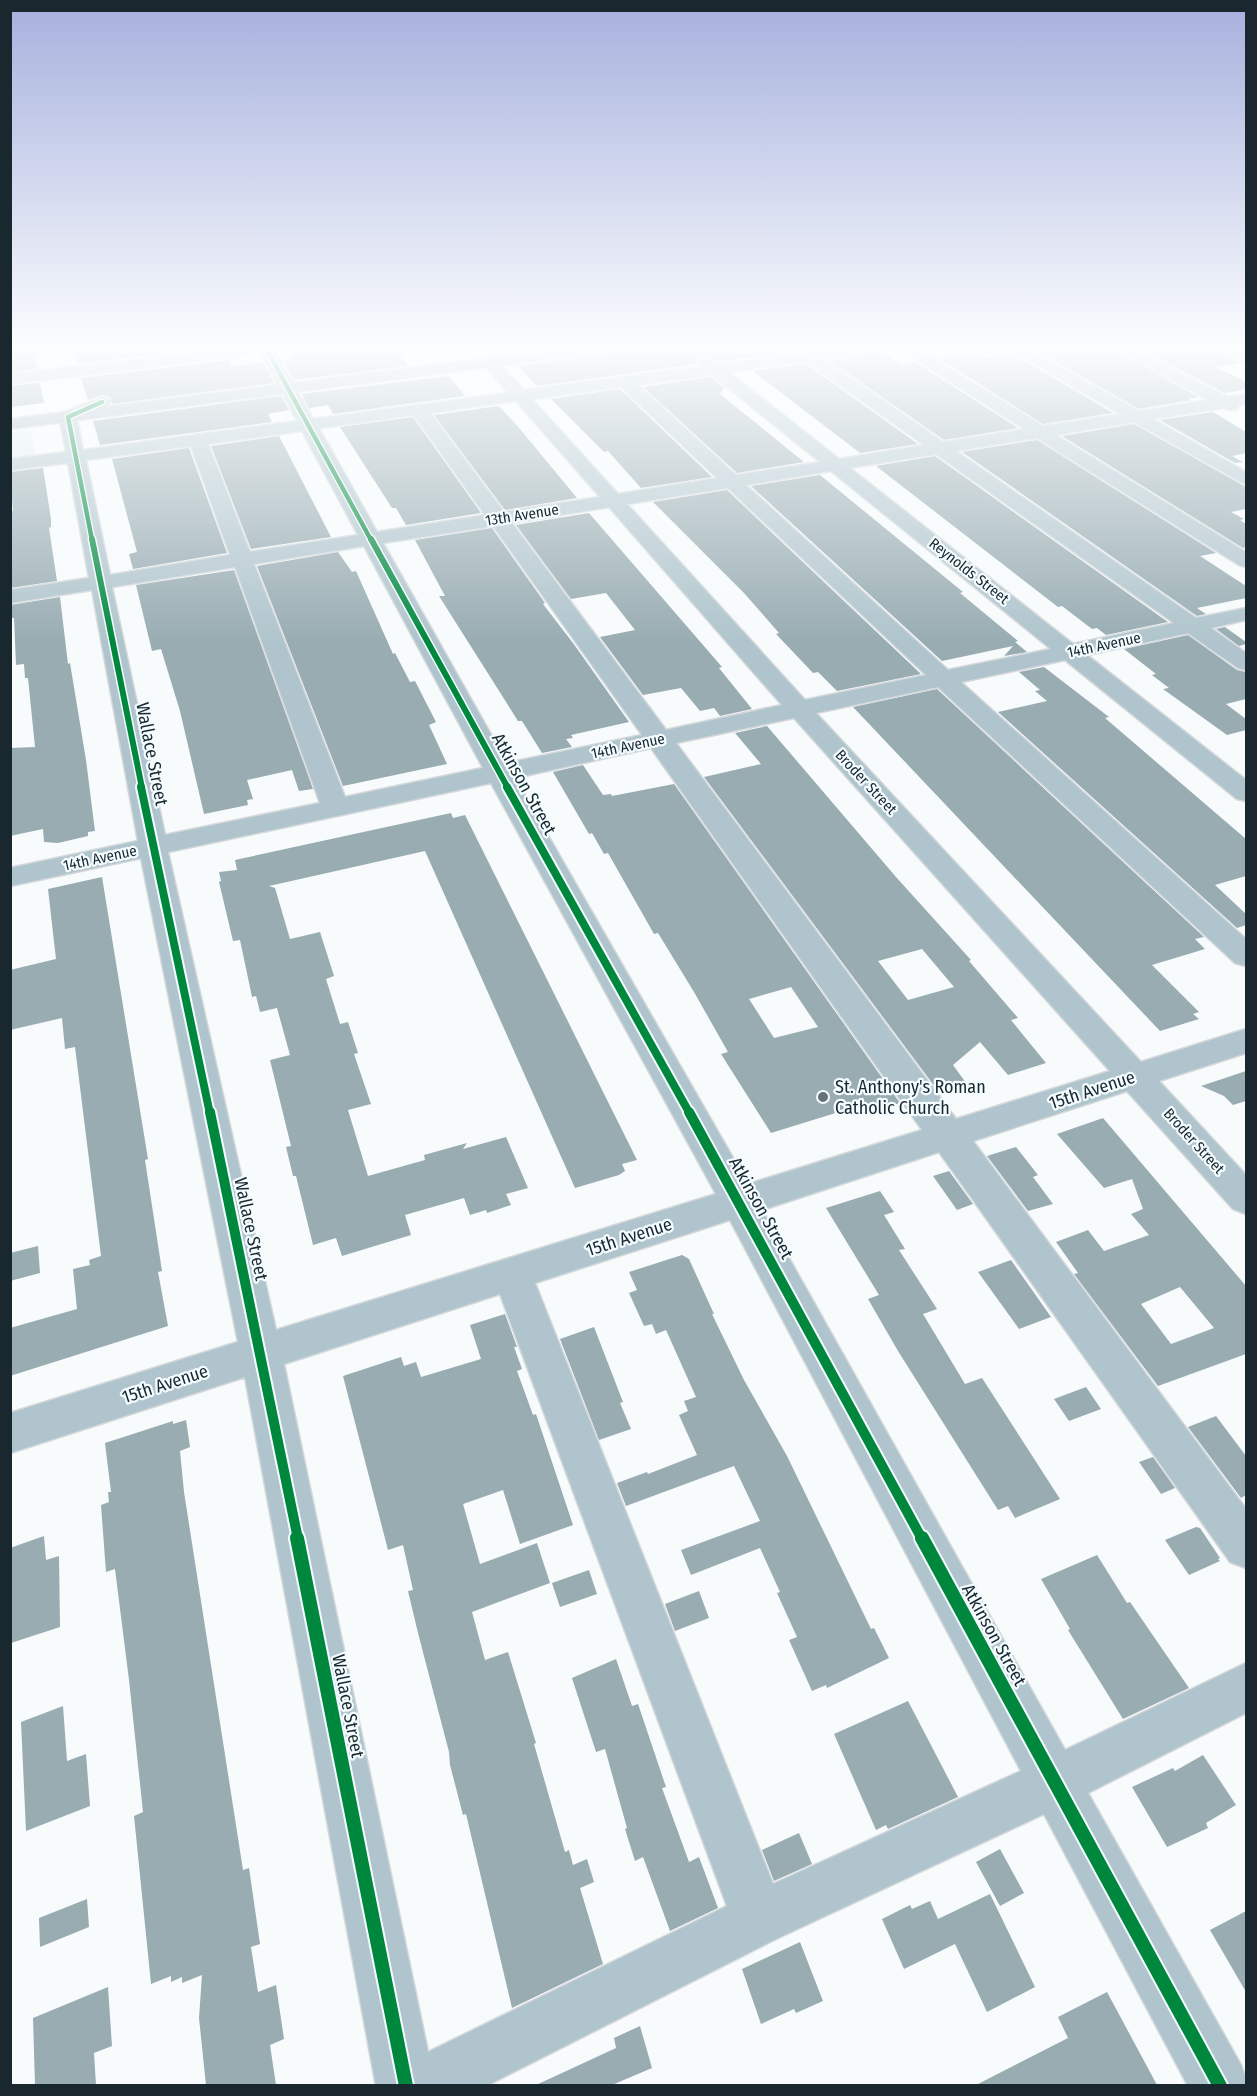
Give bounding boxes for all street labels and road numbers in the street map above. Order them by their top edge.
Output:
street label: 13th Avenue [484,500,560,530]
street label: Reynolds Street [925,534,1013,608]
street label: 14th Avenue [1066,628,1142,662]
street label: Wallace Street [131,701,173,808]
street label: Atkinson Street [487,729,561,839]
street label: 14th Avenue [590,729,666,763]
street label: Broder Street [831,746,901,818]
street label: 14th Avenue [62,841,138,875]
street label: 15th Avenue [1046,1066,1138,1114]
street label: Broder Street [1160,1105,1228,1178]
street label: Atkinson Street [724,1153,798,1263]
street label: Wallace Street [229,1176,273,1283]
street label: 15th Avenue [583,1213,675,1261]
street label: 15th Avenue [119,1360,211,1408]
street label: Atkinson Street [957,1580,1031,1690]
street label: Wallace Street [327,1653,369,1760]

